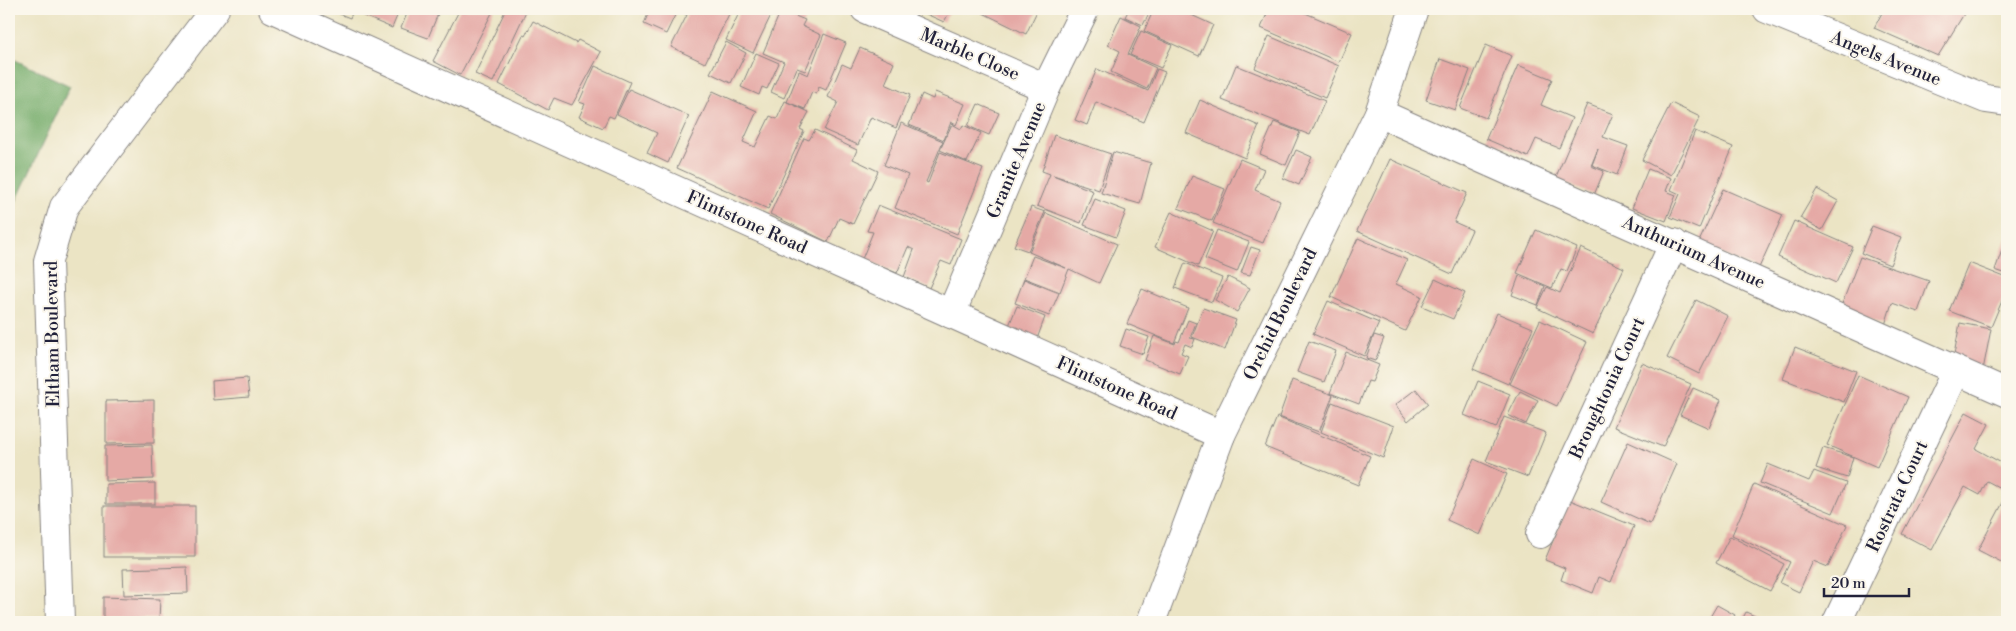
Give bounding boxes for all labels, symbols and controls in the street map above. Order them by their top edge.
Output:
street label: Marble Close [917,23,1023,86]
street label: Angels Avenue [1826,25,1945,91]
street label: Granite Avenue [981,98,1051,222]
street label: Flintstone Road [683,186,811,260]
street label: Anthurium Avenue [1618,210,1769,294]
street label: Orchid Boulevard [1238,244,1323,384]
street label: Eltham Boulevard [40,260,65,408]
street label: Broughtonia Court [1564,313,1651,464]
street label: Flintstone Road [1053,352,1181,426]
street label: Rostrata Court [1862,436,1934,556]
scale bar [1824,566,1908,598]
text: 20 m [1831,574,1866,593]

